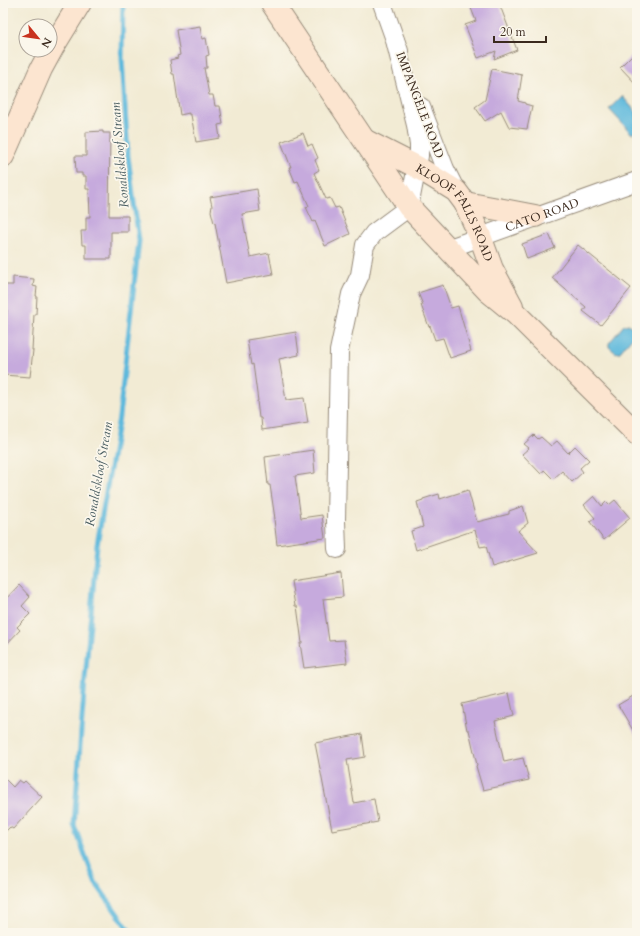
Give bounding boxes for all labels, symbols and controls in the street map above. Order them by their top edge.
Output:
north arrow [18,18,58,58]
scale bar [494,18,546,44]
text: 20 m [500,24,527,40]
text: N [37,35,55,51]
street label: IMPANGELE ROAD [392,49,448,161]
water label: Ronaldskloof Stream [106,101,134,209]
street label: KLOOF FALLS ROAD [413,160,497,264]
street label: CATO ROAD [503,194,581,235]
water label: Ronaldskloof Stream [81,420,117,528]

